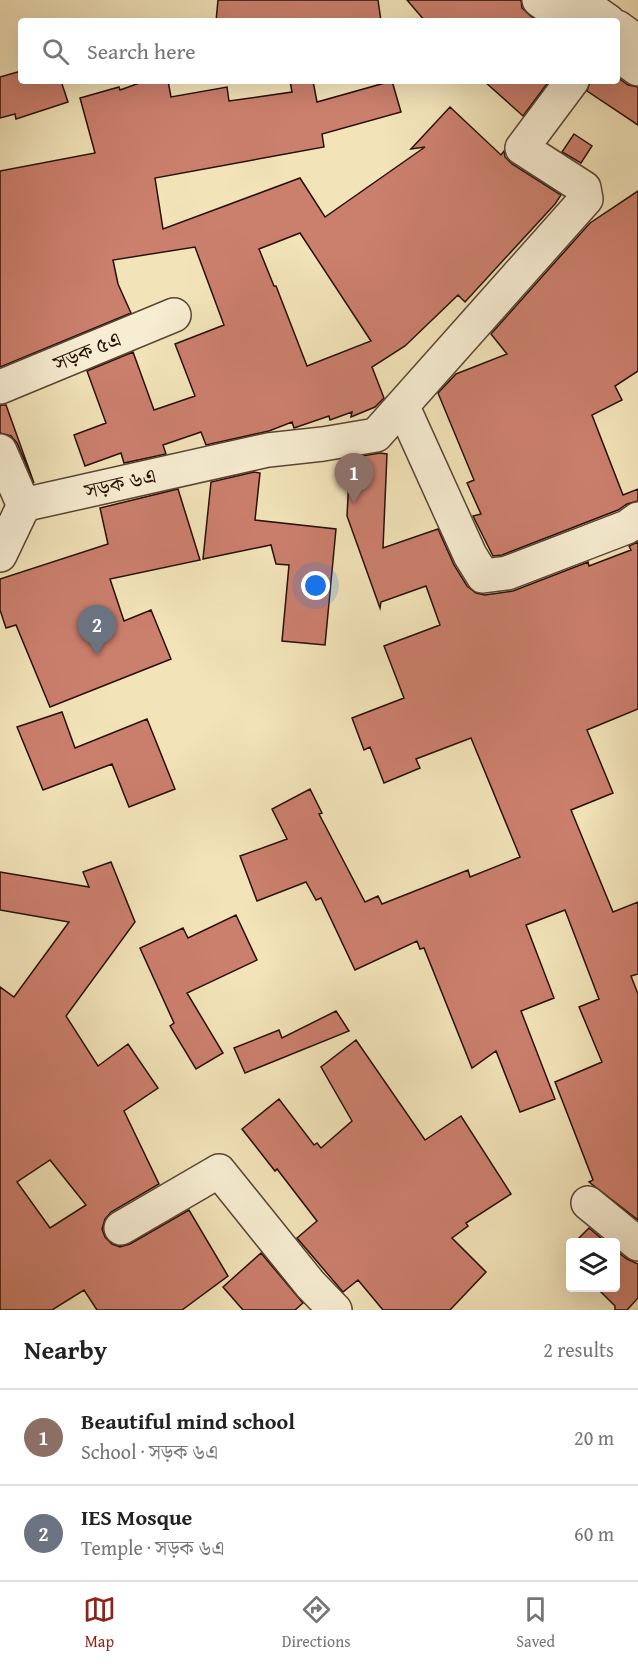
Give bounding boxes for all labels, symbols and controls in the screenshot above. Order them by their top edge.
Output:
search box [18,18,620,84]
icon: search [39,35,72,68]
text: Search here [87,35,196,67]
street label: সড়ক ৫এ [47,323,126,379]
pin: 1 [334,454,374,503]
street label: সড়ক ৬এ [80,460,159,507]
your location [301,571,330,600]
pin: 2 [78,606,116,655]
map controls [566,1238,620,1292]
button: layers [566,1238,620,1292]
text: Nearby [24,1330,107,1369]
text: 2 results [543,1335,614,1364]
text: Beautiful mind school [81,1405,295,1437]
text: 1 [38,1423,49,1452]
text: 20 m [574,1423,614,1452]
text: School · সড়ক ৬এ [81,1437,218,1466]
text: IES Mosque [81,1501,192,1533]
text: 2 [38,1519,49,1548]
text: 60 m [574,1519,614,1548]
text: Temple · সড়ক ৬এ [81,1533,224,1562]
tab: Map [83,1593,116,1653]
tab: Directions [282,1593,351,1653]
tab: Saved [516,1593,555,1653]

